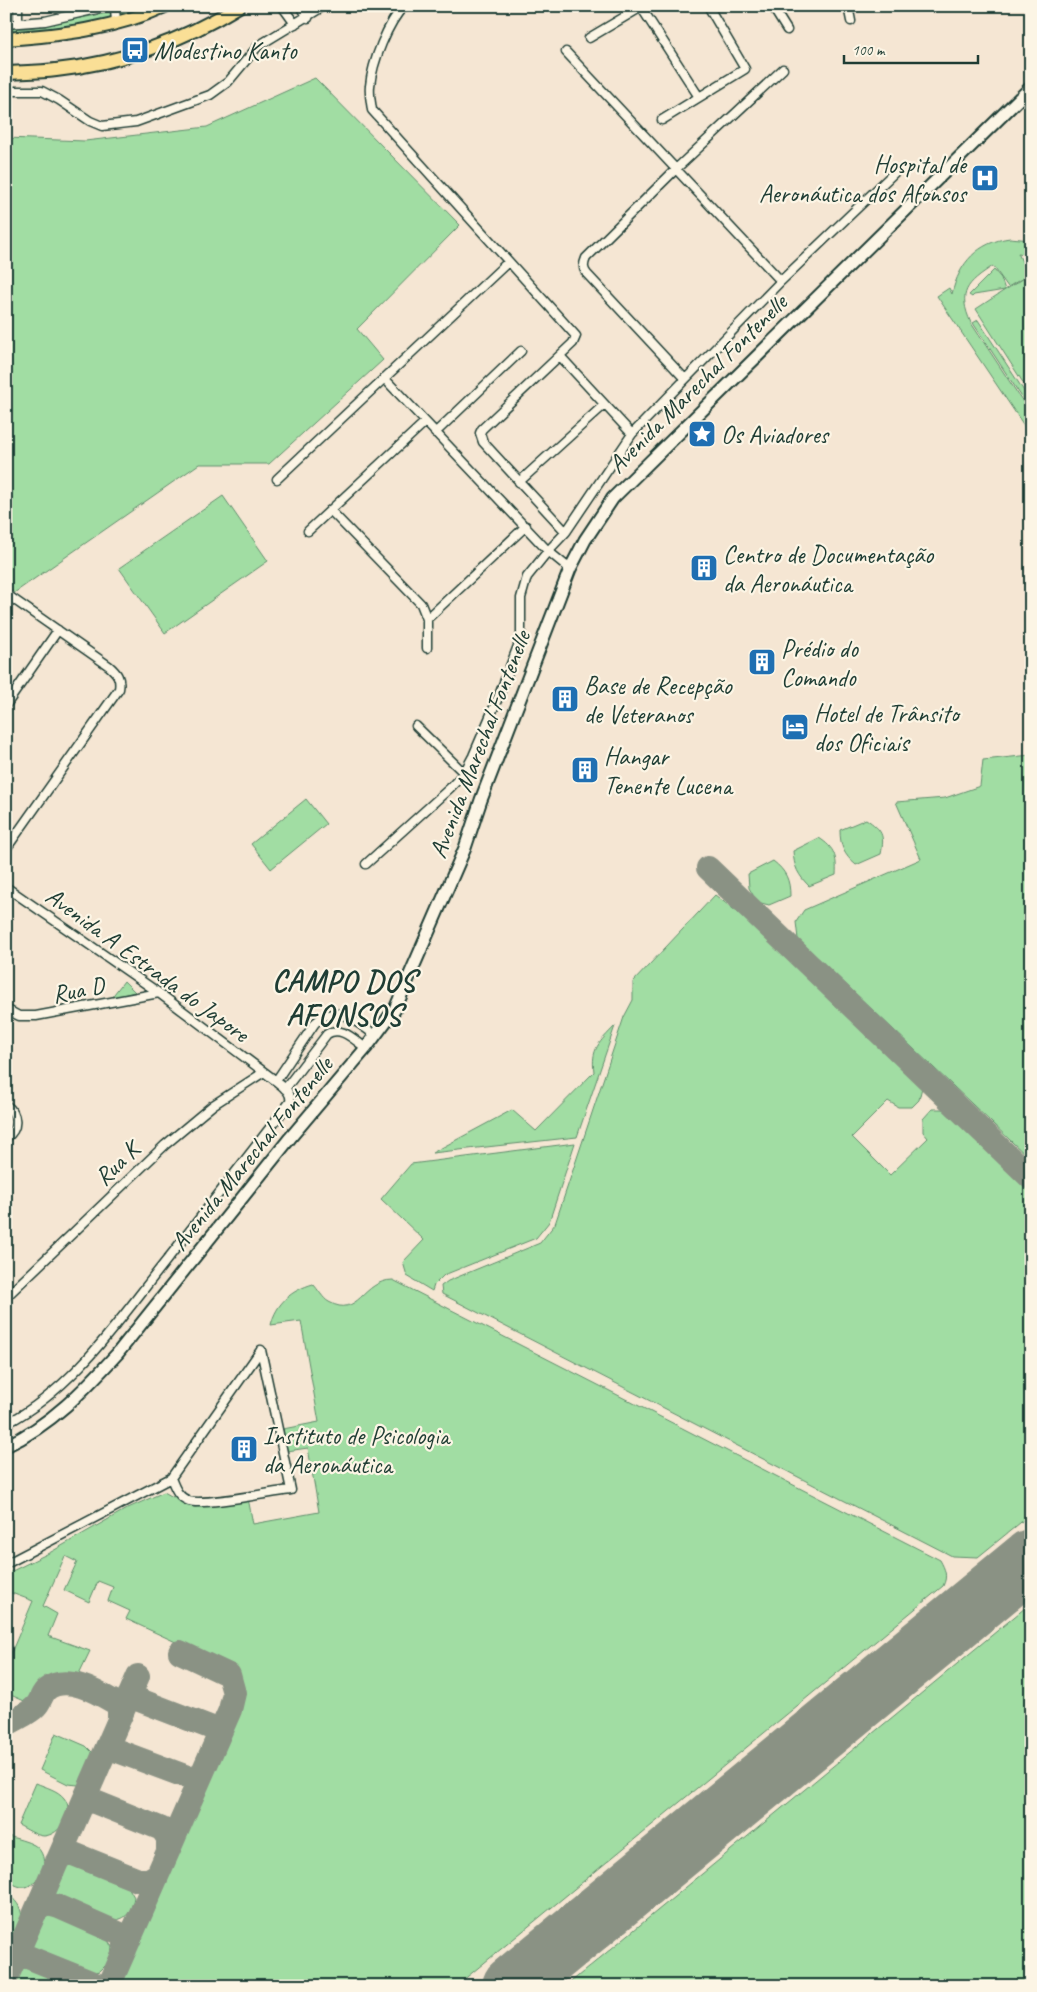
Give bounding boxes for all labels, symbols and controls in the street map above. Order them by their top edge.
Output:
scale bar [844,32,978,64]
bus stop icon: Modestino Kanto [120,35,150,65]
place label: Modestino Kanto [154,35,298,67]
text: 100 m [852,41,886,60]
place label: Hospital de Aeronáutica dos Afonsos [759,149,968,210]
hospital icon: Hospital de Aeronáutica dos Afonsos [970,163,1000,193]
street label: Avenida Marechal Fontenelle [601,286,795,480]
place icon: Os Aviadores [687,419,717,449]
place label: Os Aviadores [721,419,831,451]
place label: Centro de Documentação da Aeronáutica [723,539,934,600]
building icon: Centro de Documentação da Aeronáutica [689,553,719,583]
street label: Avenida Marechal Fontenelle [422,624,539,863]
place label: Prédio do Comando [781,633,859,694]
building icon: Prédio do Comando [747,647,777,677]
place label: Base de Recepção de Veteranos [584,670,733,731]
building icon: Base de Recepção de Veteranos [550,684,580,714]
place label: Hotel de Trânsito dos Oficiais [814,698,962,759]
hotel icon: Hotel de Trânsito dos Oficiais [780,712,810,742]
place label: Hangar Tenente Lucena [604,741,735,802]
building icon: Hangar Tenente Lucena [570,755,600,785]
street label: Avenida A Estrada do Japore [39,880,257,1051]
district label: CAMPO DOS AFONSOS [272,962,422,1034]
street label: Rua D [49,969,109,1011]
street label: Avenida Marechal Fontenelle [164,1049,341,1257]
street label: Rua K [87,1131,149,1193]
place label: Instituto de Psicologia da Aeronáutica [263,1420,452,1481]
building icon: Instituto de Psicologia da Aeronáutica [229,1434,259,1464]

